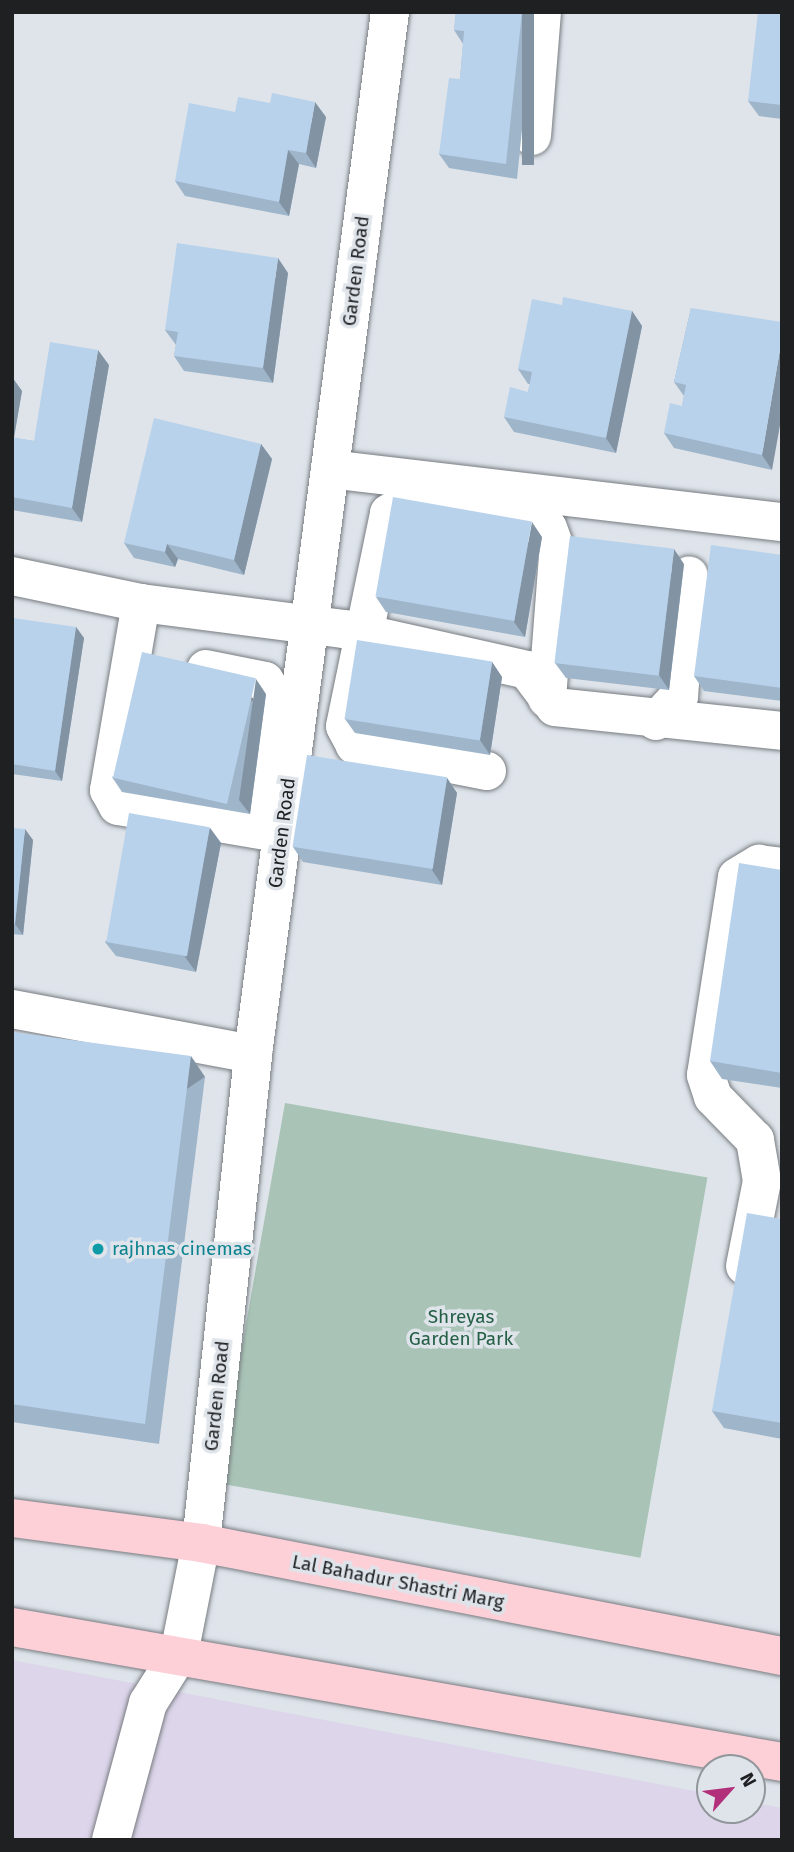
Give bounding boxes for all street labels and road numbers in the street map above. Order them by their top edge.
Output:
street label: Garden Road [338,215,374,327]
street label: Garden Road [264,777,300,889]
street label: Garden Road [200,1340,234,1452]
street label: Lal Bahadur Shastri Marg [290,1550,506,1614]

